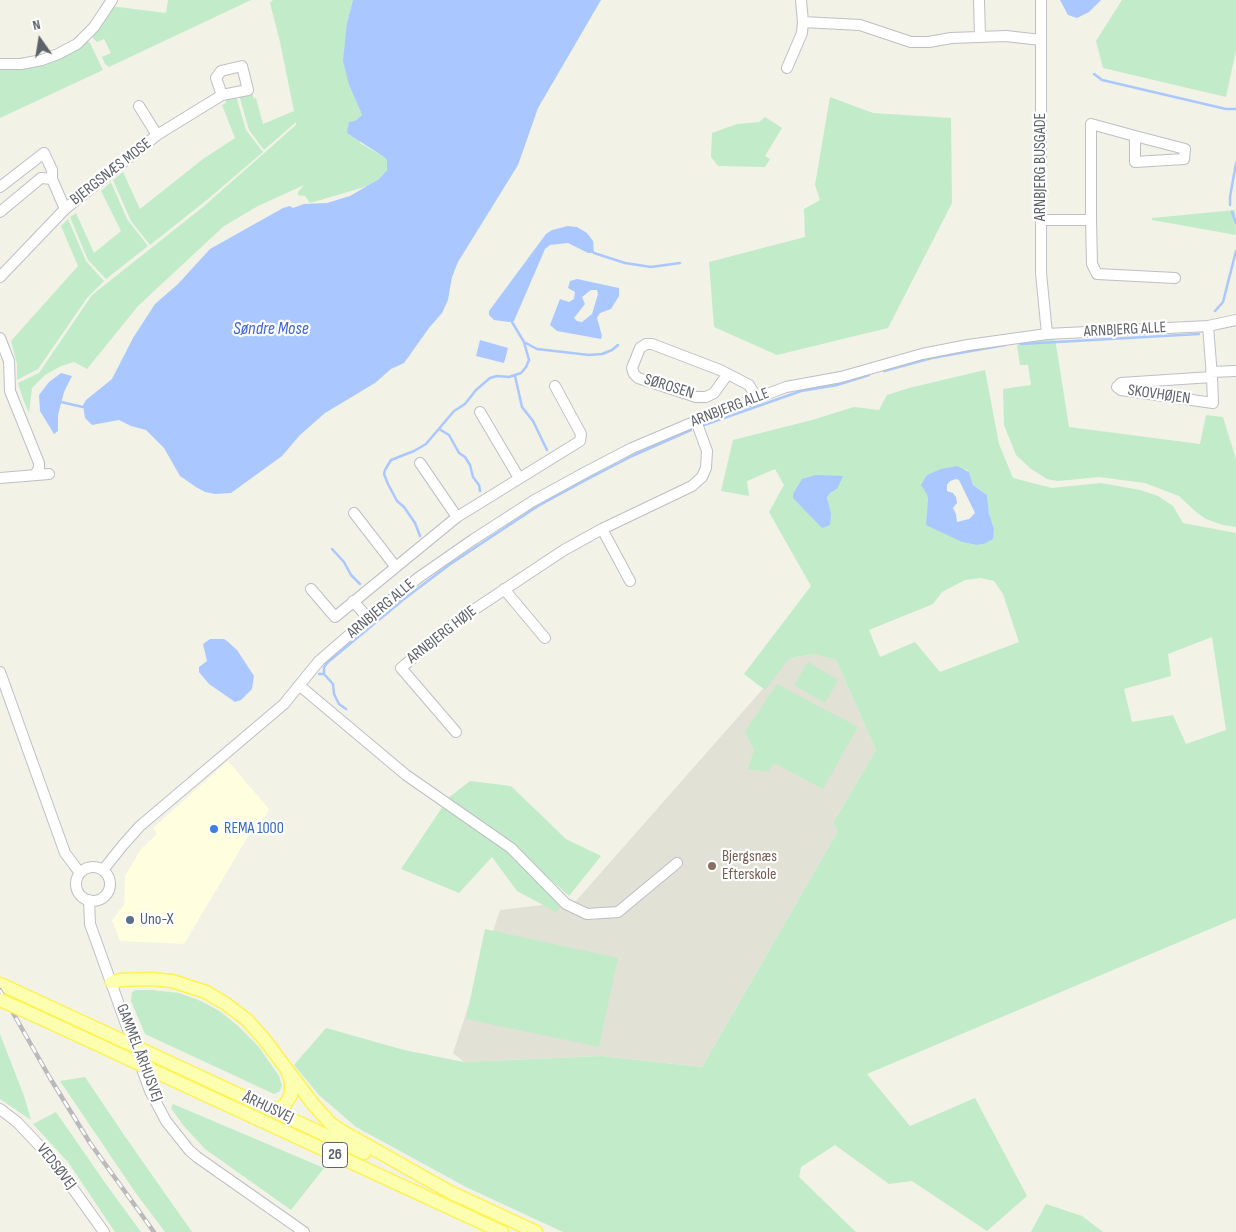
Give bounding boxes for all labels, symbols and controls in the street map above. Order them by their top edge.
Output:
north arrow [15,15,65,65]
text: N [31,16,42,34]
street label: ARNBJERG BUSGADE [1031,113,1051,221]
street label: BJERGSNÆS MOSE [67,134,155,210]
water label: Søndre Mose [233,318,309,340]
street label: ARNBJERG ALLE [1083,318,1167,342]
street label: SØROSEN [642,370,696,404]
street label: SKOVHØJEN [1127,381,1191,409]
street label: ARNBJERG ALLE [688,384,772,432]
street label: ARNBJERG ALLE [343,575,419,643]
street label: ARNBJERG HØJE [403,602,481,668]
place label: REMA 1000 [224,819,284,839]
marker: REMA 1000 [208,823,220,835]
place label: Bjergsnæs Efterskole [722,847,777,885]
marker: Bjergsnæs Efterskole [706,860,718,872]
place label: Uno-X [140,910,174,930]
marker: Uno-X [124,914,136,926]
street label: GAMMEL ÅRHUSVEJ [112,1001,166,1105]
street label: ÅRHUSVEJ [239,1088,297,1128]
street label: VEDSØVEJ [32,1140,80,1194]
road number: 26 [322,1142,348,1168]

